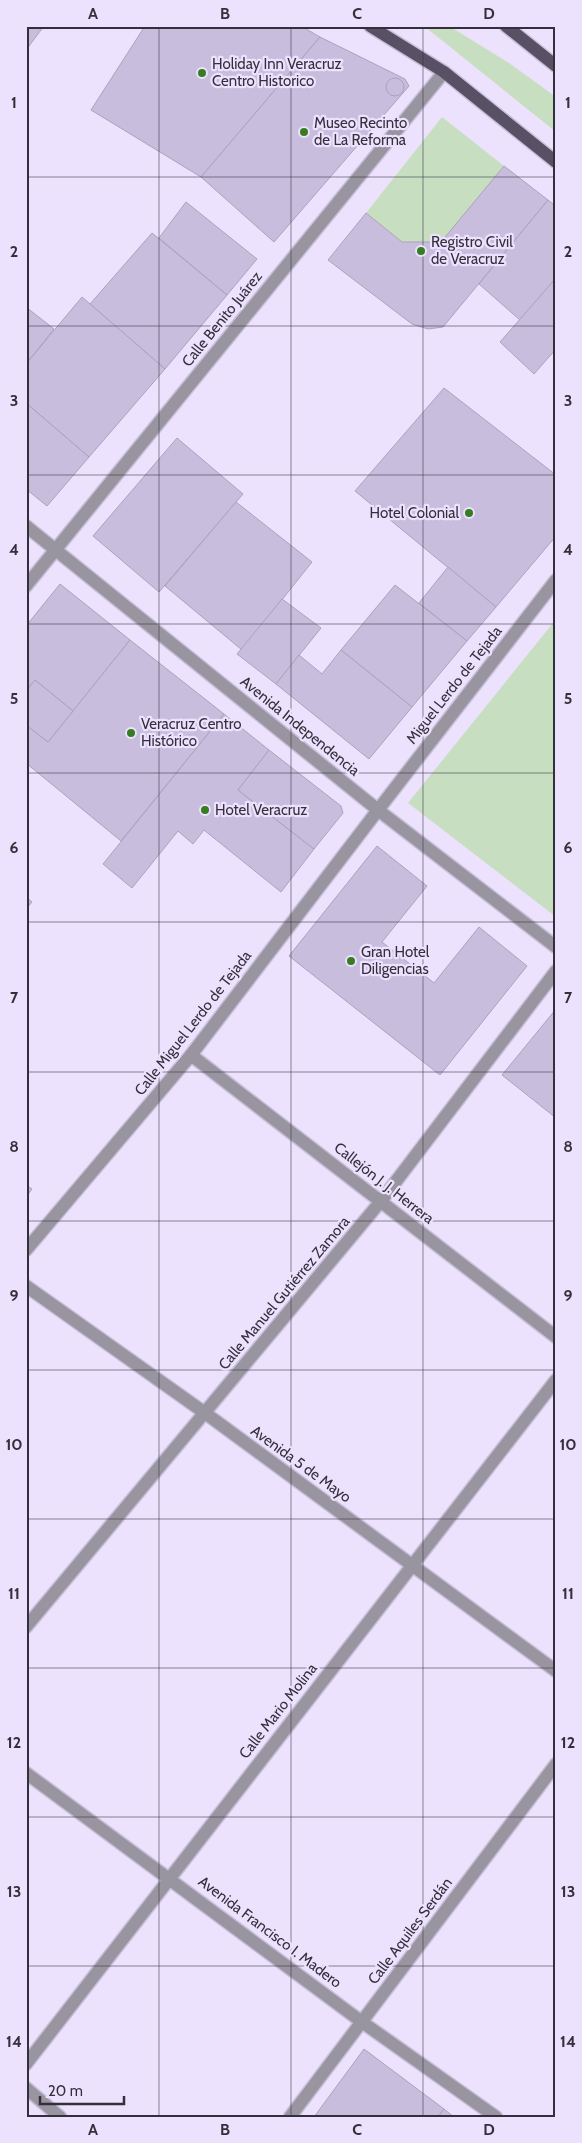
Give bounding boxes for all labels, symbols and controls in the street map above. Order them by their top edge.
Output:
text: A [88,4,98,23]
text: B [220,4,230,23]
text: C [352,4,362,23]
text: D [483,4,495,23]
place label: Holiday Inn Veracruz Centro Historico [212,55,342,90]
marker: Holiday Inn Veracruz Centro Historico [196,67,208,79]
text: 1 [11,93,17,112]
text: 1 [565,93,571,112]
place label: Museo Recinto de La Reforma [314,114,407,149]
marker: Museo Recinto de La Reforma [298,126,310,138]
place label: Registro Civil de Veracruz [431,233,513,268]
text: 2 [10,242,18,261]
text: 2 [564,242,572,261]
marker: Registro Civil de Veracruz [415,245,427,257]
street label: Calle Benito Juárez [178,268,266,370]
text: 3 [10,391,18,410]
text: 3 [564,391,572,410]
place label: Hotel Colonial [370,504,459,522]
marker: Hotel Colonial [463,507,475,519]
text: 4 [9,540,19,559]
text: 4 [563,540,573,559]
street label: Miguel Lerdo de Tejada [402,622,506,747]
street label: Avenida Independencia [237,672,364,780]
text: 5 [10,689,18,708]
text: 5 [564,689,572,708]
place label: Veracruz Centro Histórico [141,715,241,750]
marker: Veracruz Centro Histórico [125,727,137,739]
place label: Hotel Veracruz [215,801,307,819]
marker: Hotel Veracruz [199,804,211,816]
text: 6 [10,838,19,857]
text: 6 [564,838,573,857]
place label: Gran Hotel Diligencias [361,943,430,978]
street label: Calle Miguel Lerdo de Tejada [131,946,256,1099]
marker: Gran Hotel Diligencias [345,955,357,967]
text: 7 [10,988,19,1007]
text: 7 [564,988,573,1007]
text: 8 [9,1137,19,1156]
text: 8 [563,1137,573,1156]
street label: Callejón J. J. Herrera [330,1138,438,1228]
street label: Calle Manuel Gutiérrez Zamora [215,1212,354,1373]
text: 9 [10,1286,19,1305]
text: 9 [564,1286,573,1305]
street label: Avenida 5 de Mayo [247,1422,355,1506]
text: 10 [5,1435,23,1454]
text: 10 [559,1435,577,1454]
text: 11 [8,1584,20,1603]
text: 11 [562,1584,574,1603]
street label: Calle Mario Molina [235,1659,321,1762]
text: 12 [7,1733,21,1752]
text: 12 [561,1733,575,1752]
street label: Avenida Francisco I. Madero [195,1872,345,1992]
street label: Calle Aquiles Serdán [364,1874,456,1988]
text: 13 [7,1882,21,1901]
text: 13 [561,1882,575,1901]
text: 14 [6,2032,22,2051]
text: 14 [560,2032,576,2051]
scale bar [40,2073,124,2105]
text: 20 m [48,2082,83,2100]
text: A [88,2120,98,2139]
text: B [220,2120,230,2139]
text: C [352,2120,362,2139]
text: D [483,2120,495,2139]

